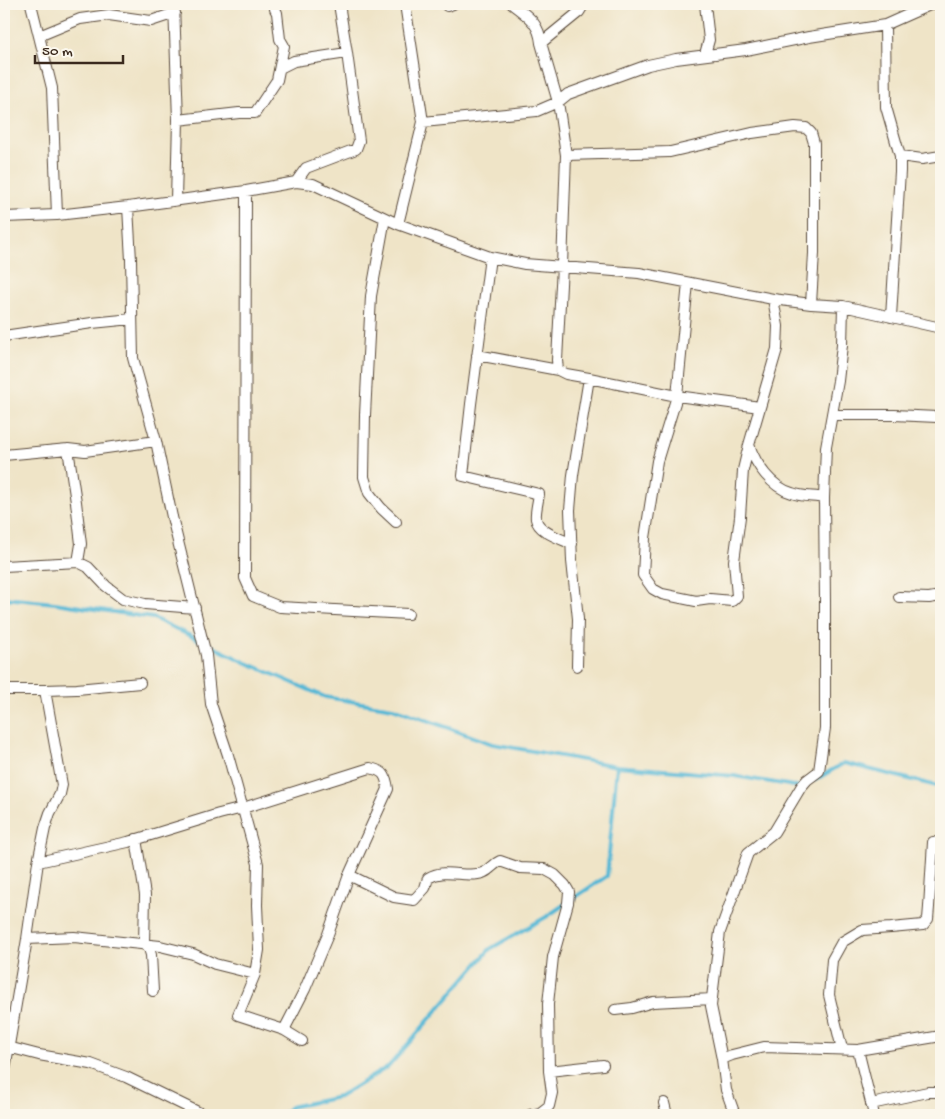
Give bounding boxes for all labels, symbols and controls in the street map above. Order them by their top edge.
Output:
scale bar [35,32,122,64]
text: 50 m [42,43,73,61]

